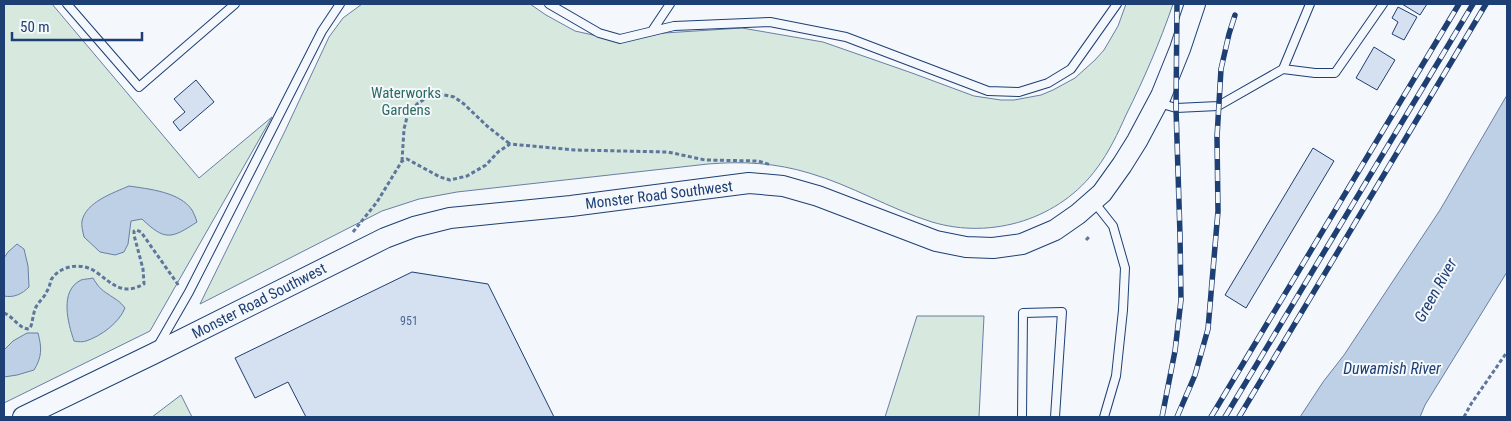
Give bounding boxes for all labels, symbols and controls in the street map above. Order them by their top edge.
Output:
scale bar [12,10,142,42]
text: 50 m [20,18,50,36]
park label: Waterworks Gardens [371,84,441,119]
street label: Monster Road Southwest [584,177,734,213]
water label: Green River [1410,254,1461,325]
street label: Monster Road Southwest [189,259,329,343]
house number: 951 [400,314,418,328]
water label: Duwamish River [1343,359,1442,378]

